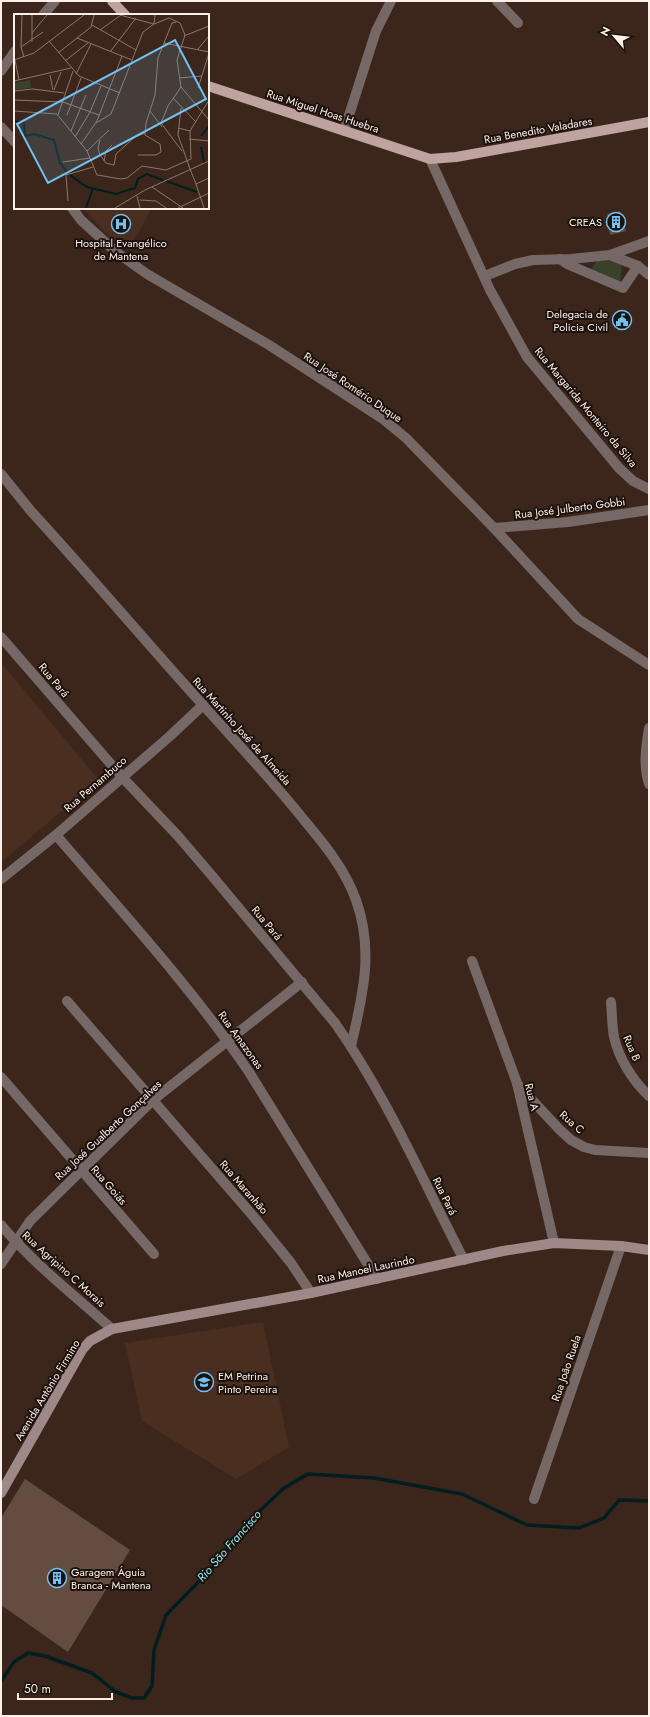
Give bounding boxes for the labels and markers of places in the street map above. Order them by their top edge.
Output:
building icon: CREAS [605,211,627,233]
hospital icon: Hospital Evangélico de Mantena [110,213,132,235]
place label: CREAS [569,214,602,230]
place label: Hospital Evangélico de Mantena [75,235,167,264]
place label: Delegacia de Policia Civil [546,306,608,335]
public building icon: Delegacia de Policia Civil [611,309,633,331]
place label: EM Petrina Pinto Pereira [218,1368,277,1397]
school or university icon: EM Petrina Pinto Pereira [193,1371,215,1393]
place label: Garagem Águia Branca - Mantena [71,1564,151,1593]
building icon: Garagem Águia Branca - Mantena [46,1567,68,1589]

